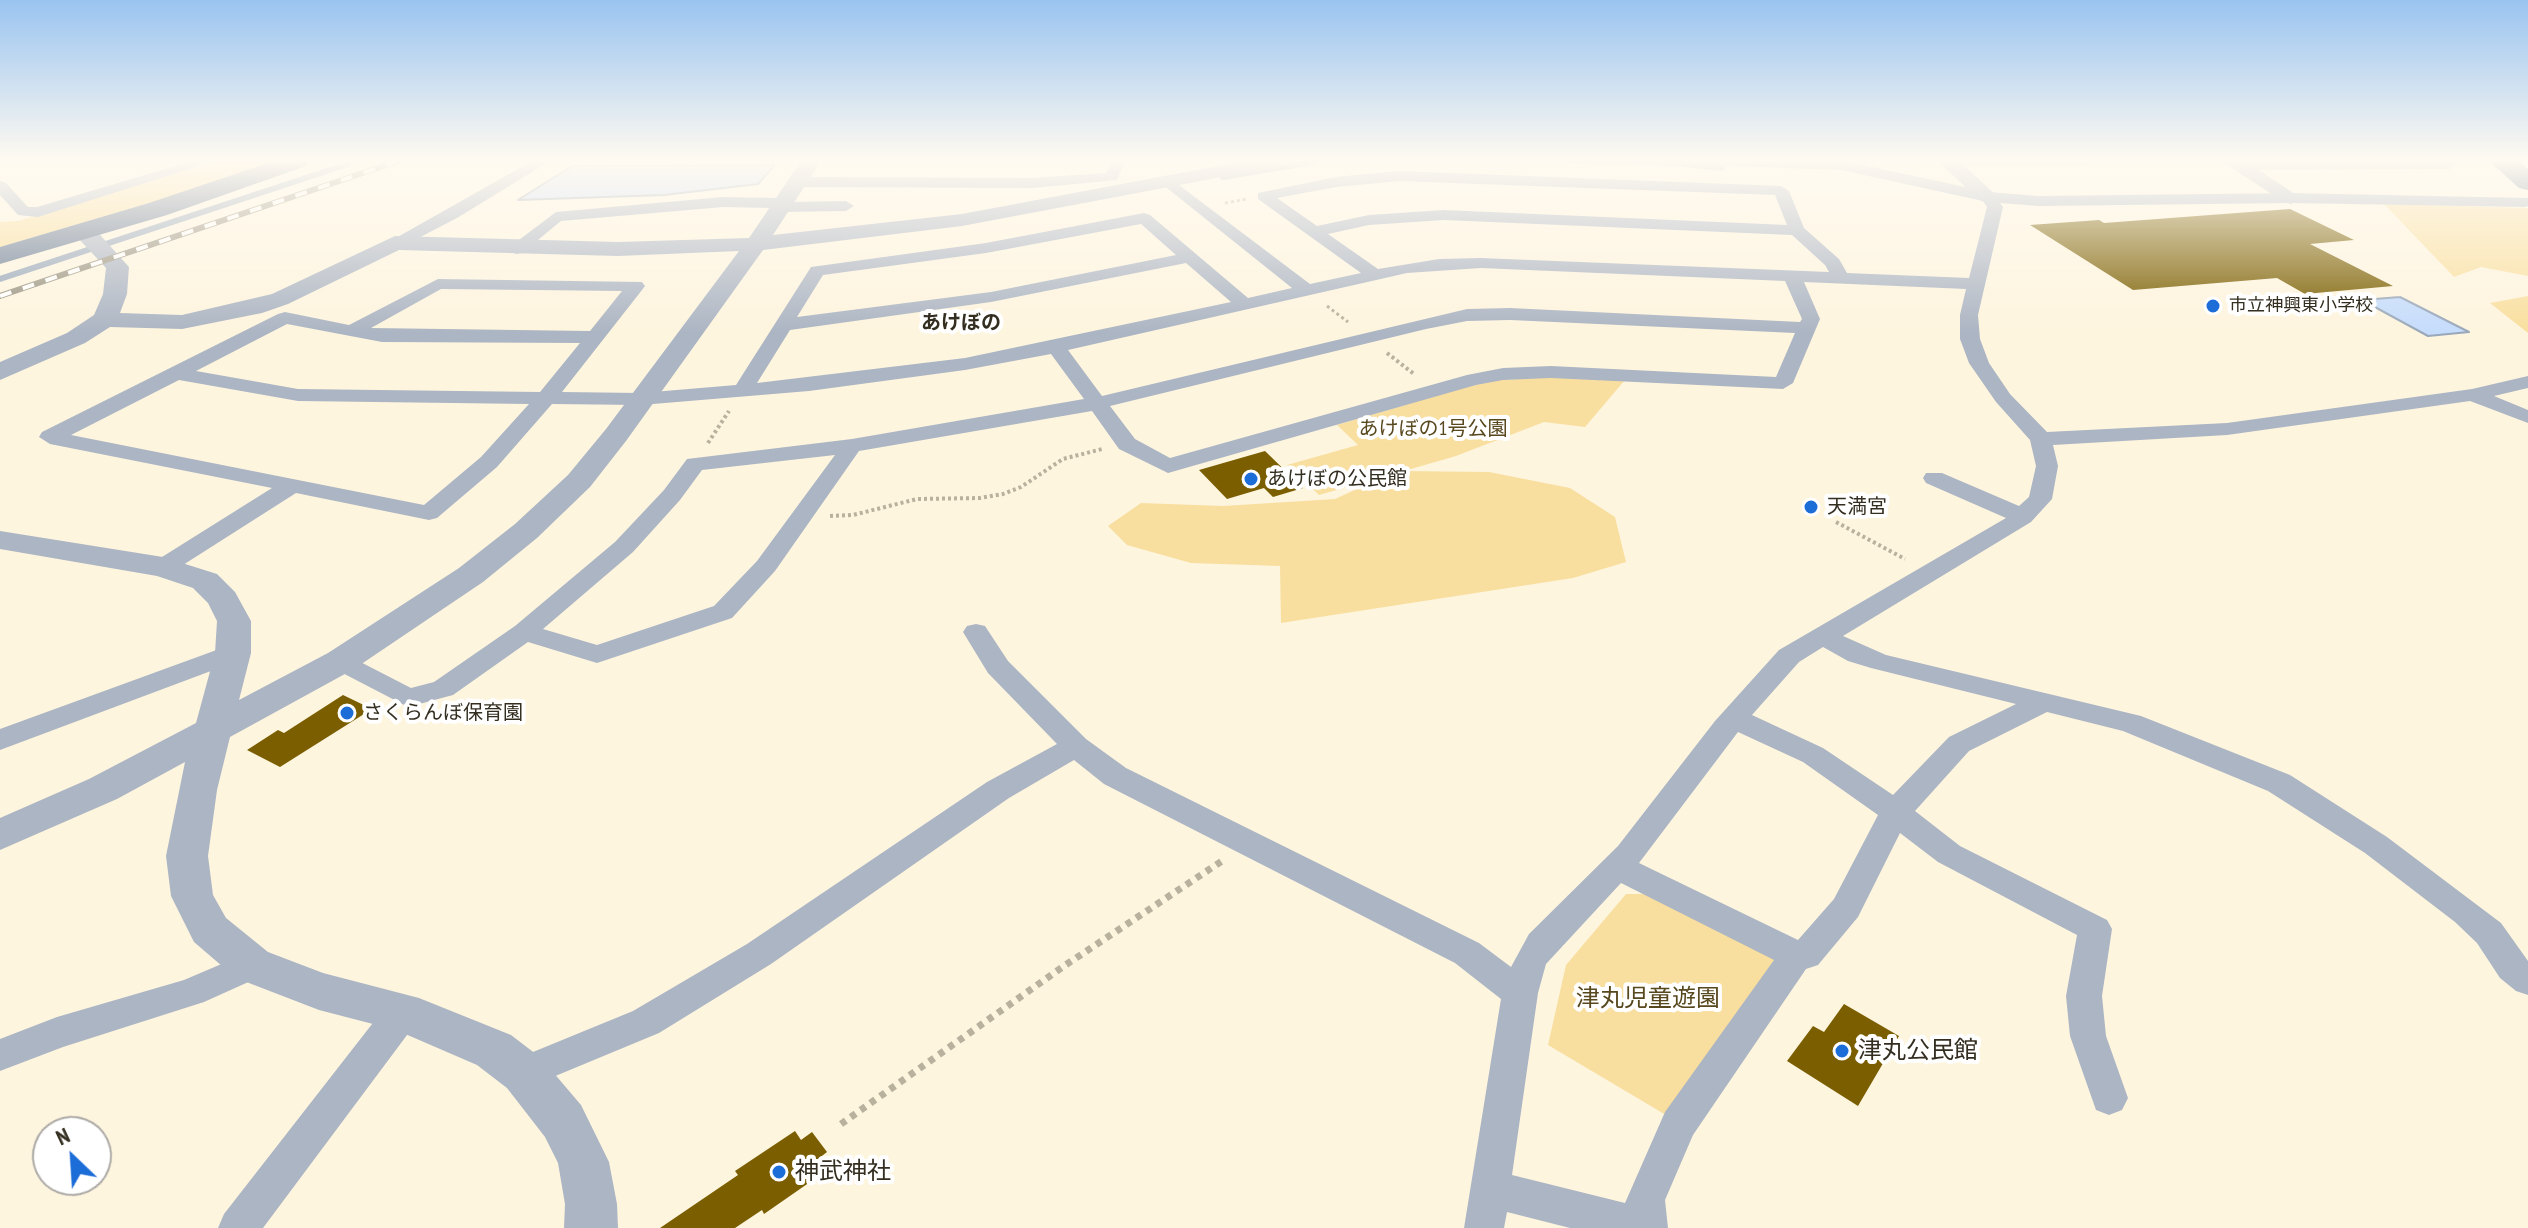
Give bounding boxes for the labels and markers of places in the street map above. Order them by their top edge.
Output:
place label: 市立神興東小学校 [2229,295,2373,317]
marker: 市立神興東小学校 [2204,297,2222,315]
place label: あけぼの公民館 [1267,467,1407,491]
marker: あけぼの公民館 [1242,470,1260,488]
place label: 天満宮 [1827,495,1887,519]
marker: 天満宮 [1802,498,1820,516]
place label: さくらんぼ保育園 [363,701,523,725]
marker: さくらんぼ保育園 [338,704,356,722]
place label: 津丸公民館 [1858,1037,1978,1065]
marker: 津丸公民館 [1833,1042,1851,1060]
place label: 神武神社 [795,1158,891,1186]
marker: 神武神社 [770,1163,788,1181]

